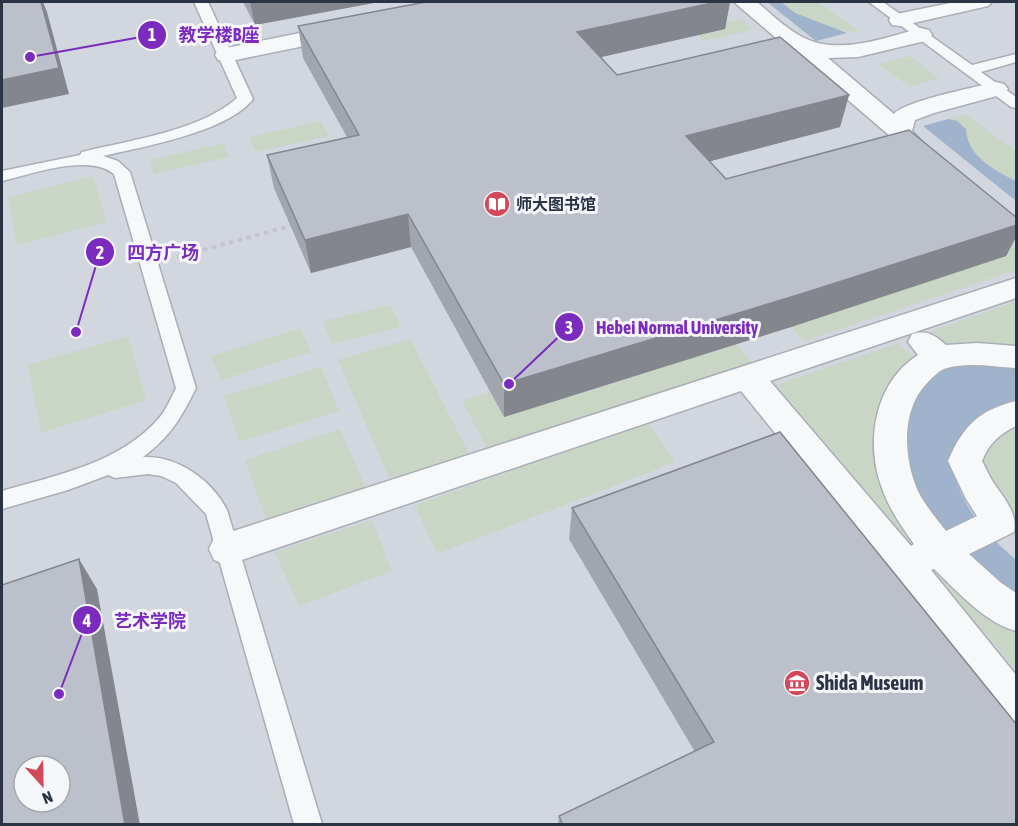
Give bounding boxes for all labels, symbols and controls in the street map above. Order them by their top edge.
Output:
callout: 教学楼B座 [137,17,271,53]
text: 1 [148,24,156,45]
text: 教学楼B座 [179,24,259,45]
library icon: 师大图书馆 [482,189,512,219]
place label: 师大图书馆 [516,195,596,213]
callout: 四方广场 [85,234,211,270]
text: 2 [96,242,104,263]
text: 四方广场 [127,242,199,263]
callout: Hebei Normal University [554,309,770,345]
text: 3 [565,317,573,338]
text: Hebei Normal University [596,317,759,338]
callout: 艺术学院 [72,602,198,638]
text: 4 [82,610,91,631]
text: 艺术学院 [114,610,186,631]
museum icon: Shida Museum [782,668,812,698]
place label: Shida Museum [816,671,923,694]
north arrow [12,754,72,814]
text: N [40,788,55,808]

